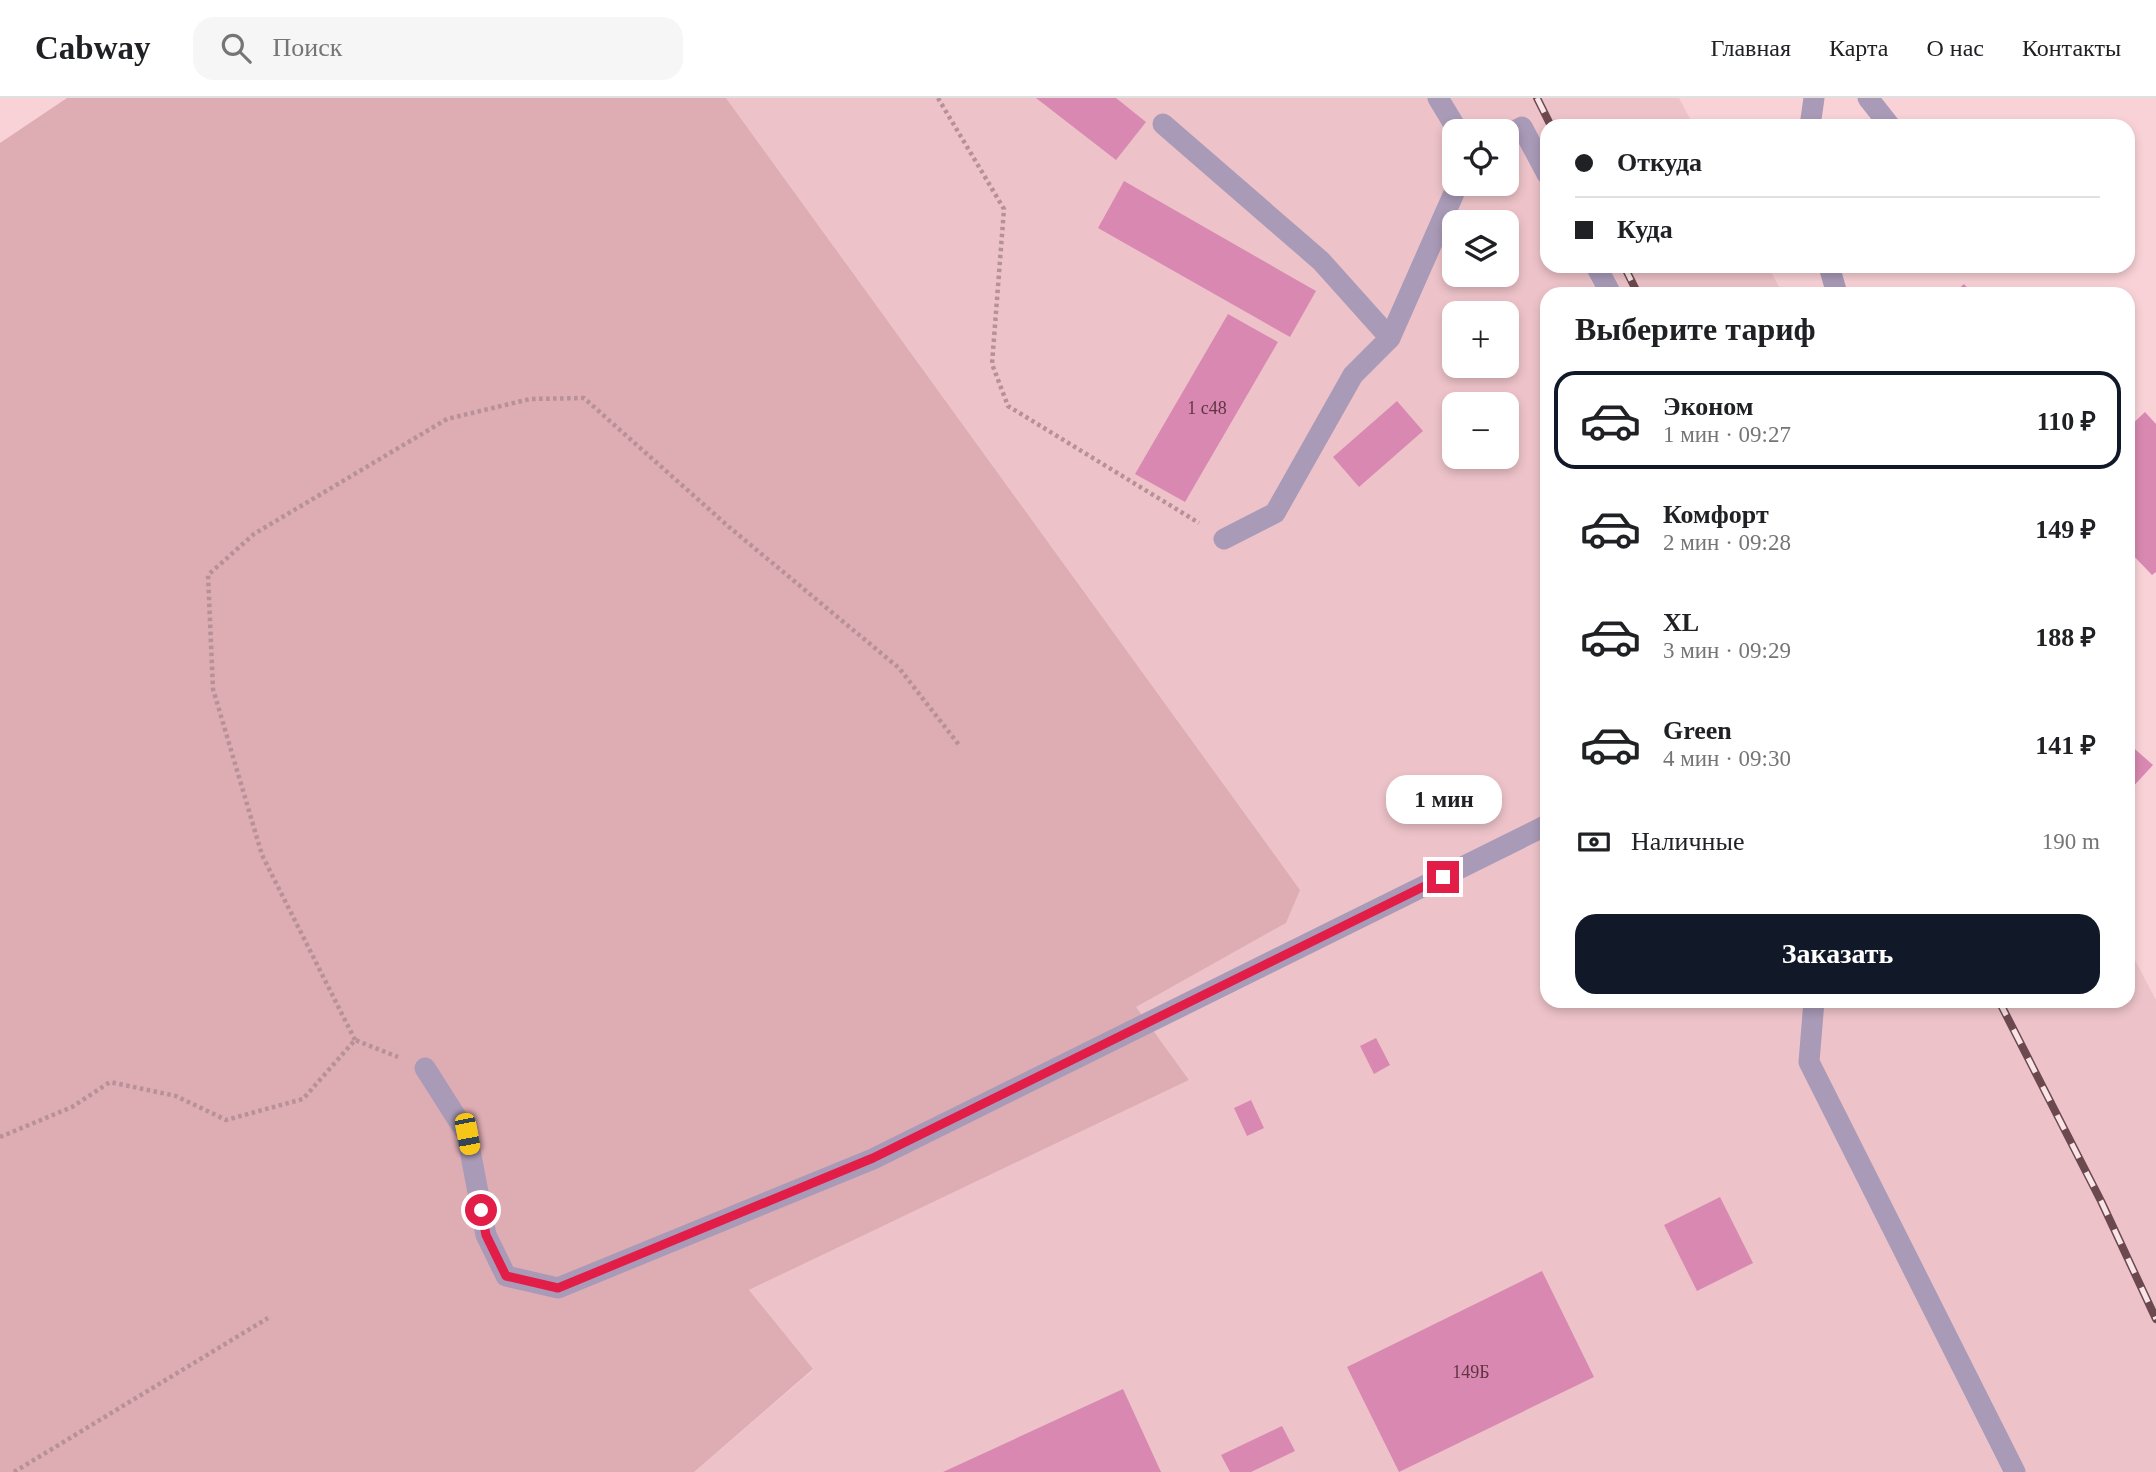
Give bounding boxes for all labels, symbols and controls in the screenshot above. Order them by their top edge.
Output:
search box [193,17,683,80]
icon: search [217,29,255,67]
text: Cabway [35,30,151,66]
text: Поиск [273,33,342,62]
text: Главная [1710,35,1791,61]
text: Карта [1829,35,1888,61]
text: О нас [1926,35,1984,61]
text: Контакты [2022,35,2121,61]
map controls [1442,119,1519,469]
button: locate [1442,119,1519,196]
text: Откуда [1617,148,1702,177]
button: layers [1442,210,1519,287]
text: Куда [1617,215,1673,244]
button: + [1442,301,1519,378]
text: Выберите тариф [1575,311,1816,347]
icon: car [1579,389,1642,452]
button: − [1442,392,1519,469]
text: Эконом [1663,392,1753,421]
house number: 1 с48 [1187,398,1227,418]
text: 110 ₽ [2037,407,2096,436]
text: 1 мин · 09:27 [1663,422,1791,447]
icon: car [1579,497,1642,560]
text: Комфорт [1663,500,1769,529]
text: 149 ₽ [2035,515,2096,544]
text: 2 мин · 09:28 [1663,530,1791,555]
icon: car [1579,605,1642,668]
text: XL [1663,608,1699,637]
text: 188 ₽ [2035,623,2096,652]
text: 3 мин · 09:29 [1663,638,1791,663]
icon: car [1579,713,1642,776]
text: Green [1663,716,1732,745]
text: 141 ₽ [2035,731,2096,760]
text: 4 мин · 09:30 [1663,746,1791,771]
callout: 1 мин [1385,776,1501,824]
text: 1 мин [1414,787,1474,812]
icon: cash [1575,823,1613,861]
text: Наличные [1631,827,1744,856]
text: 190 m [2042,829,2100,854]
route end [1427,861,1459,893]
button: Заказать [1575,914,2100,994]
car [453,1111,482,1157]
route start [465,1194,497,1226]
house number: 149Б [1452,1362,1490,1382]

